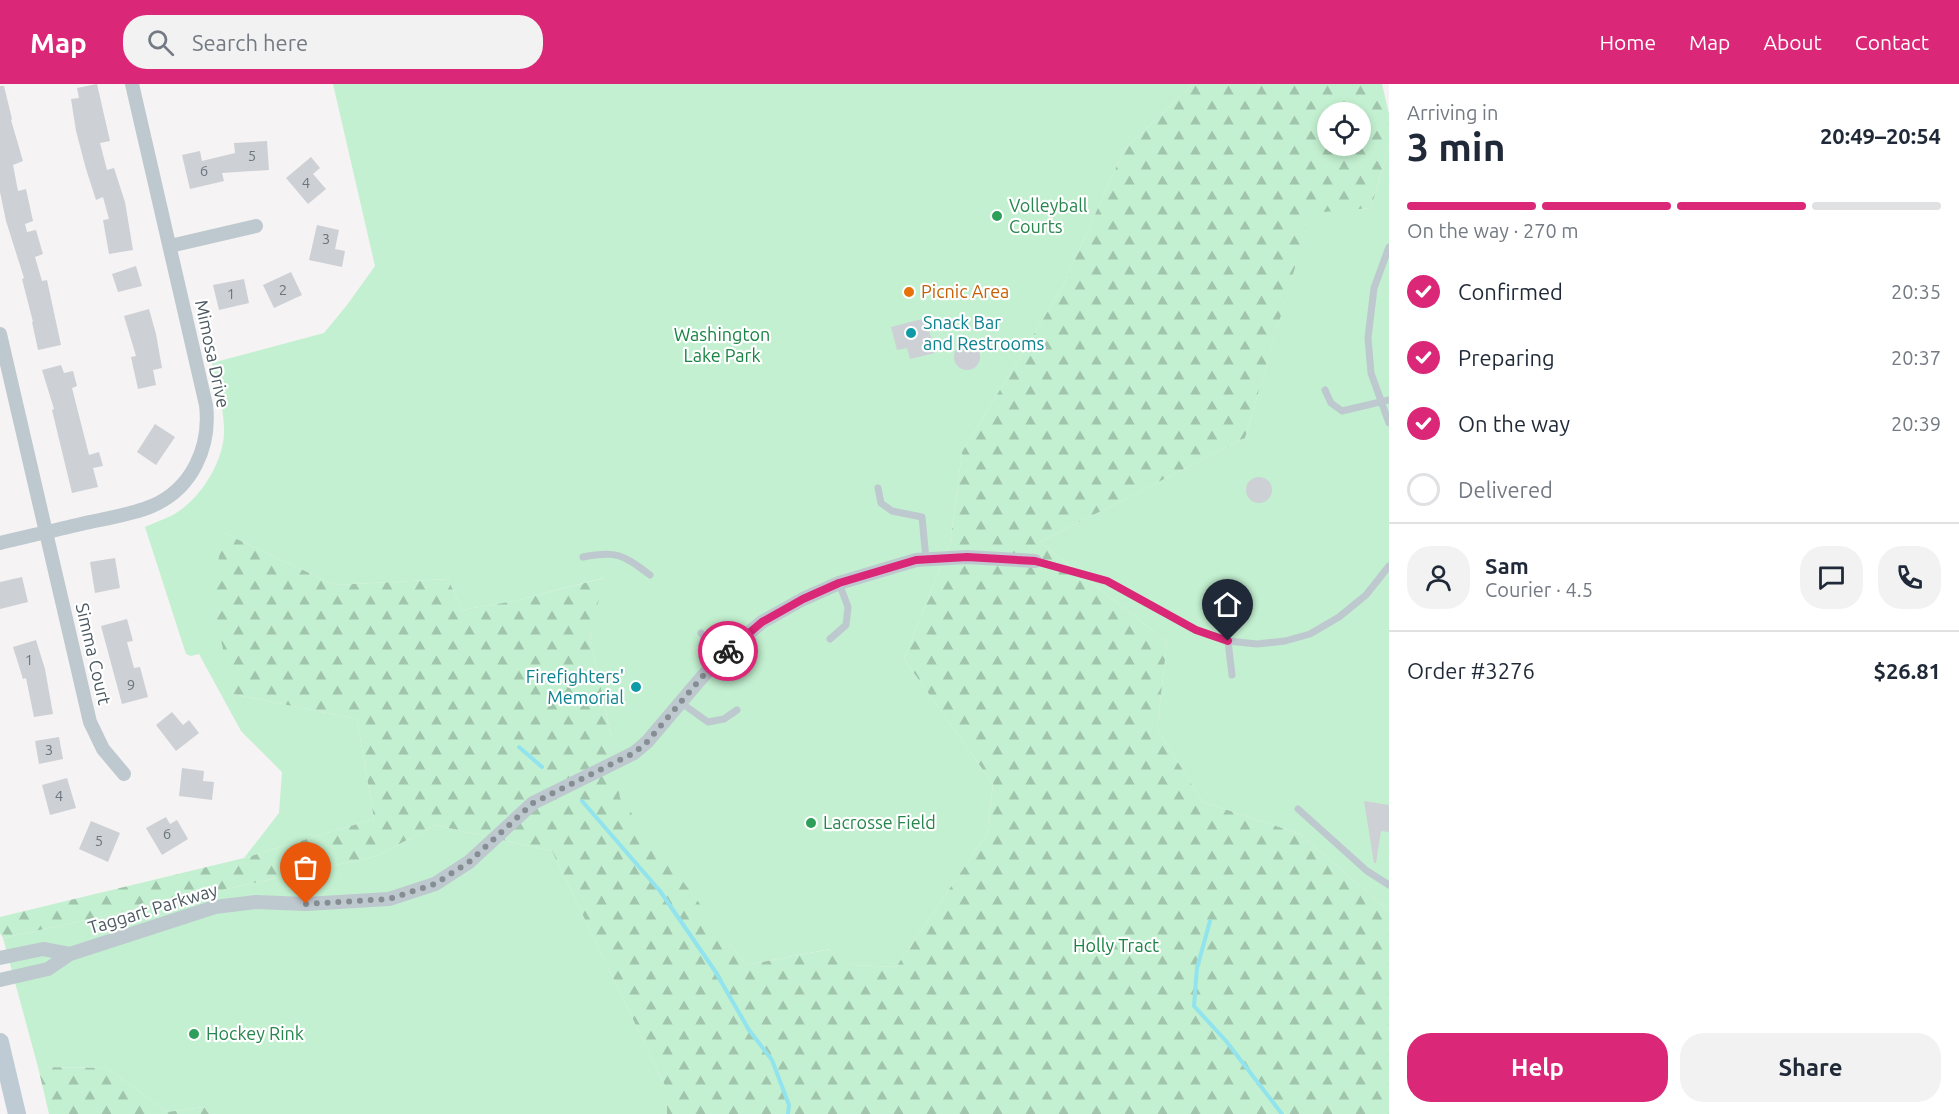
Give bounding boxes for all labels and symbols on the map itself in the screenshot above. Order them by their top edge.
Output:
house number: 5 [248,147,256,164]
house number: 6 [200,162,208,179]
house number: 4 [302,174,310,191]
place label: Volleyball Courts [1009,195,1088,236]
marker: Volleyball Courts [990,209,1004,223]
house number: 3 [322,230,330,247]
house number: 2 [279,281,287,298]
place label: Picnic Area [921,281,1009,301]
house number: 1 [227,285,235,302]
marker: Picnic Area [902,285,916,299]
street label: Mimosa Drive [192,298,234,410]
place label: Snack Bar and Restrooms [923,312,1045,353]
park label: Washington Lake Park [674,324,770,365]
marker: Snack Bar and Restrooms [904,326,918,340]
pin [1202,579,1253,641]
street label: Simma Court [73,601,115,707]
courier [698,621,758,681]
house number: 1 [25,651,33,668]
place label: Firefighters' Memorial [526,666,624,707]
house number: 9 [127,676,135,693]
marker: Firefighters' Memorial [629,680,643,694]
house number: 3 [45,741,53,758]
house number: 4 [55,787,63,804]
place label: Lacrosse Field [823,812,936,832]
marker: Lacrosse Field [804,816,818,830]
house number: 6 [163,825,171,842]
house number: 5 [95,832,103,849]
pin [280,842,331,904]
street label: Taggart Parkway [86,879,220,937]
park label: Holly Tract [1073,935,1159,955]
place label: Hockey Rink [206,1023,304,1043]
marker: Hockey Rink [187,1027,201,1041]

